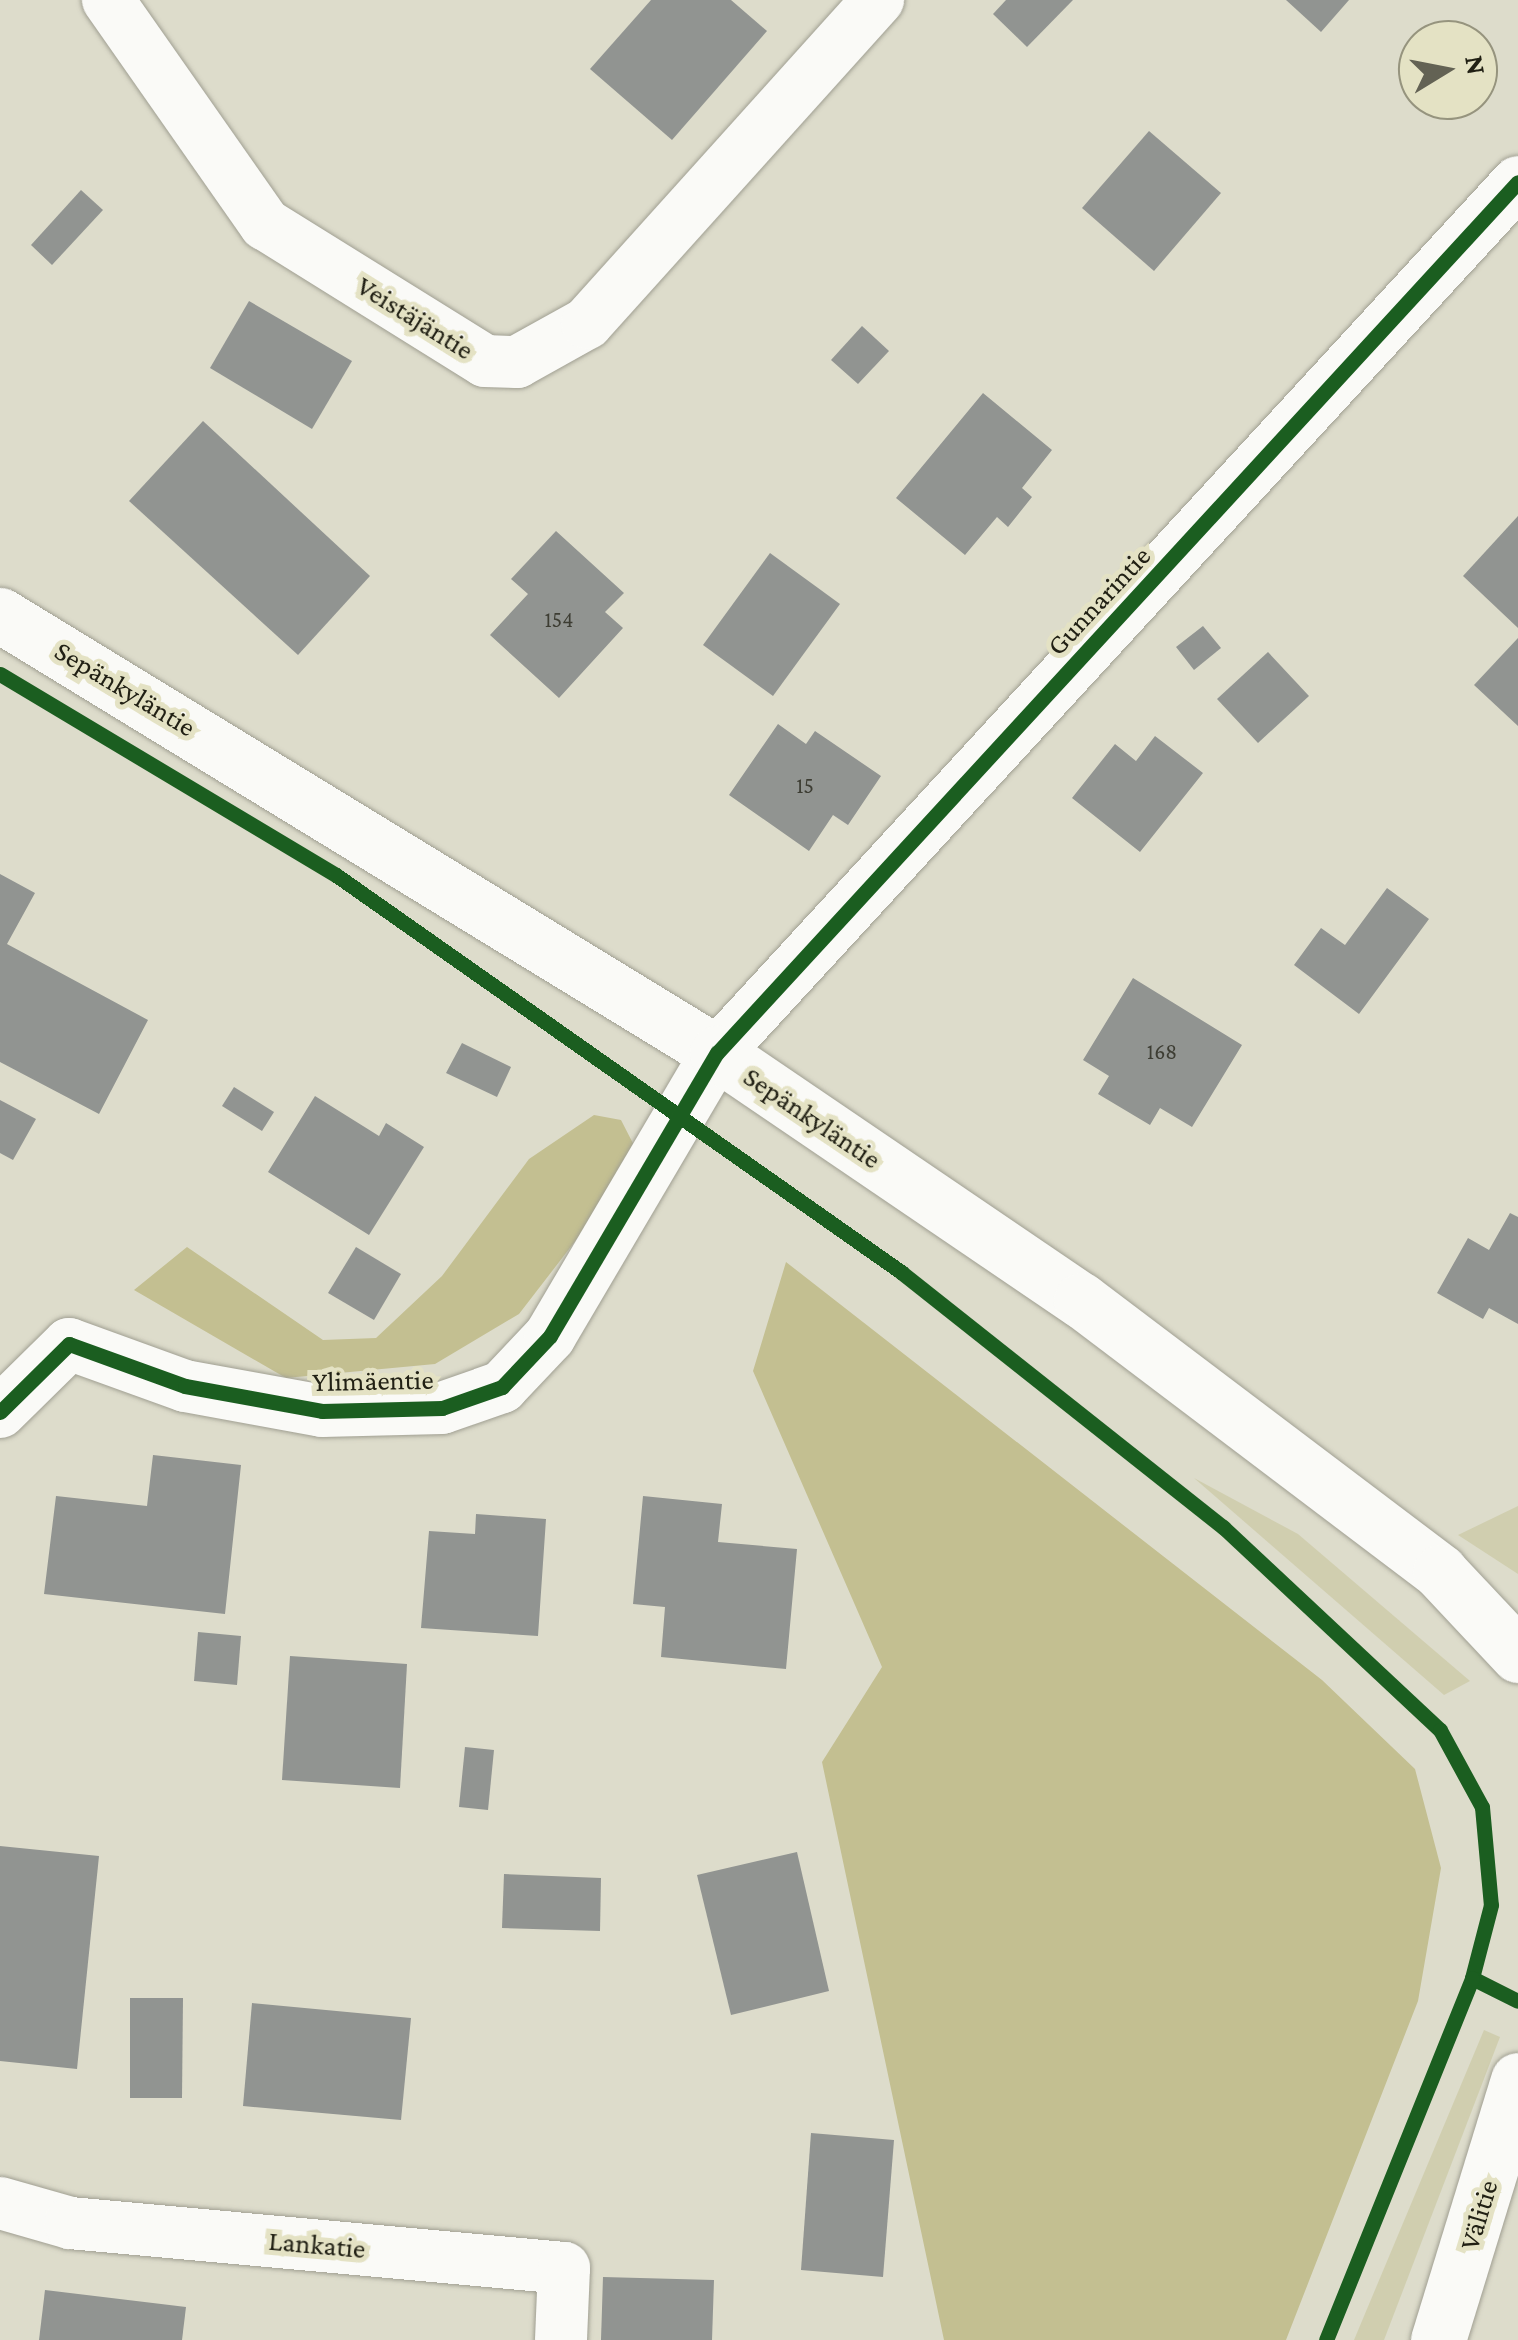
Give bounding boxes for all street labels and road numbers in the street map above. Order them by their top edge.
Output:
street label: Veistäjäntie [350,269,480,367]
street label: Gunnarintie [1040,540,1158,662]
street label: Sepänkyläntie [49,634,201,744]
street label: Sepänkyläntie [737,1060,887,1176]
street label: Ylimäentie [312,1363,434,1399]
street label: Välitie [1453,2176,1505,2254]
street label: Lankatie [267,2224,367,2266]

